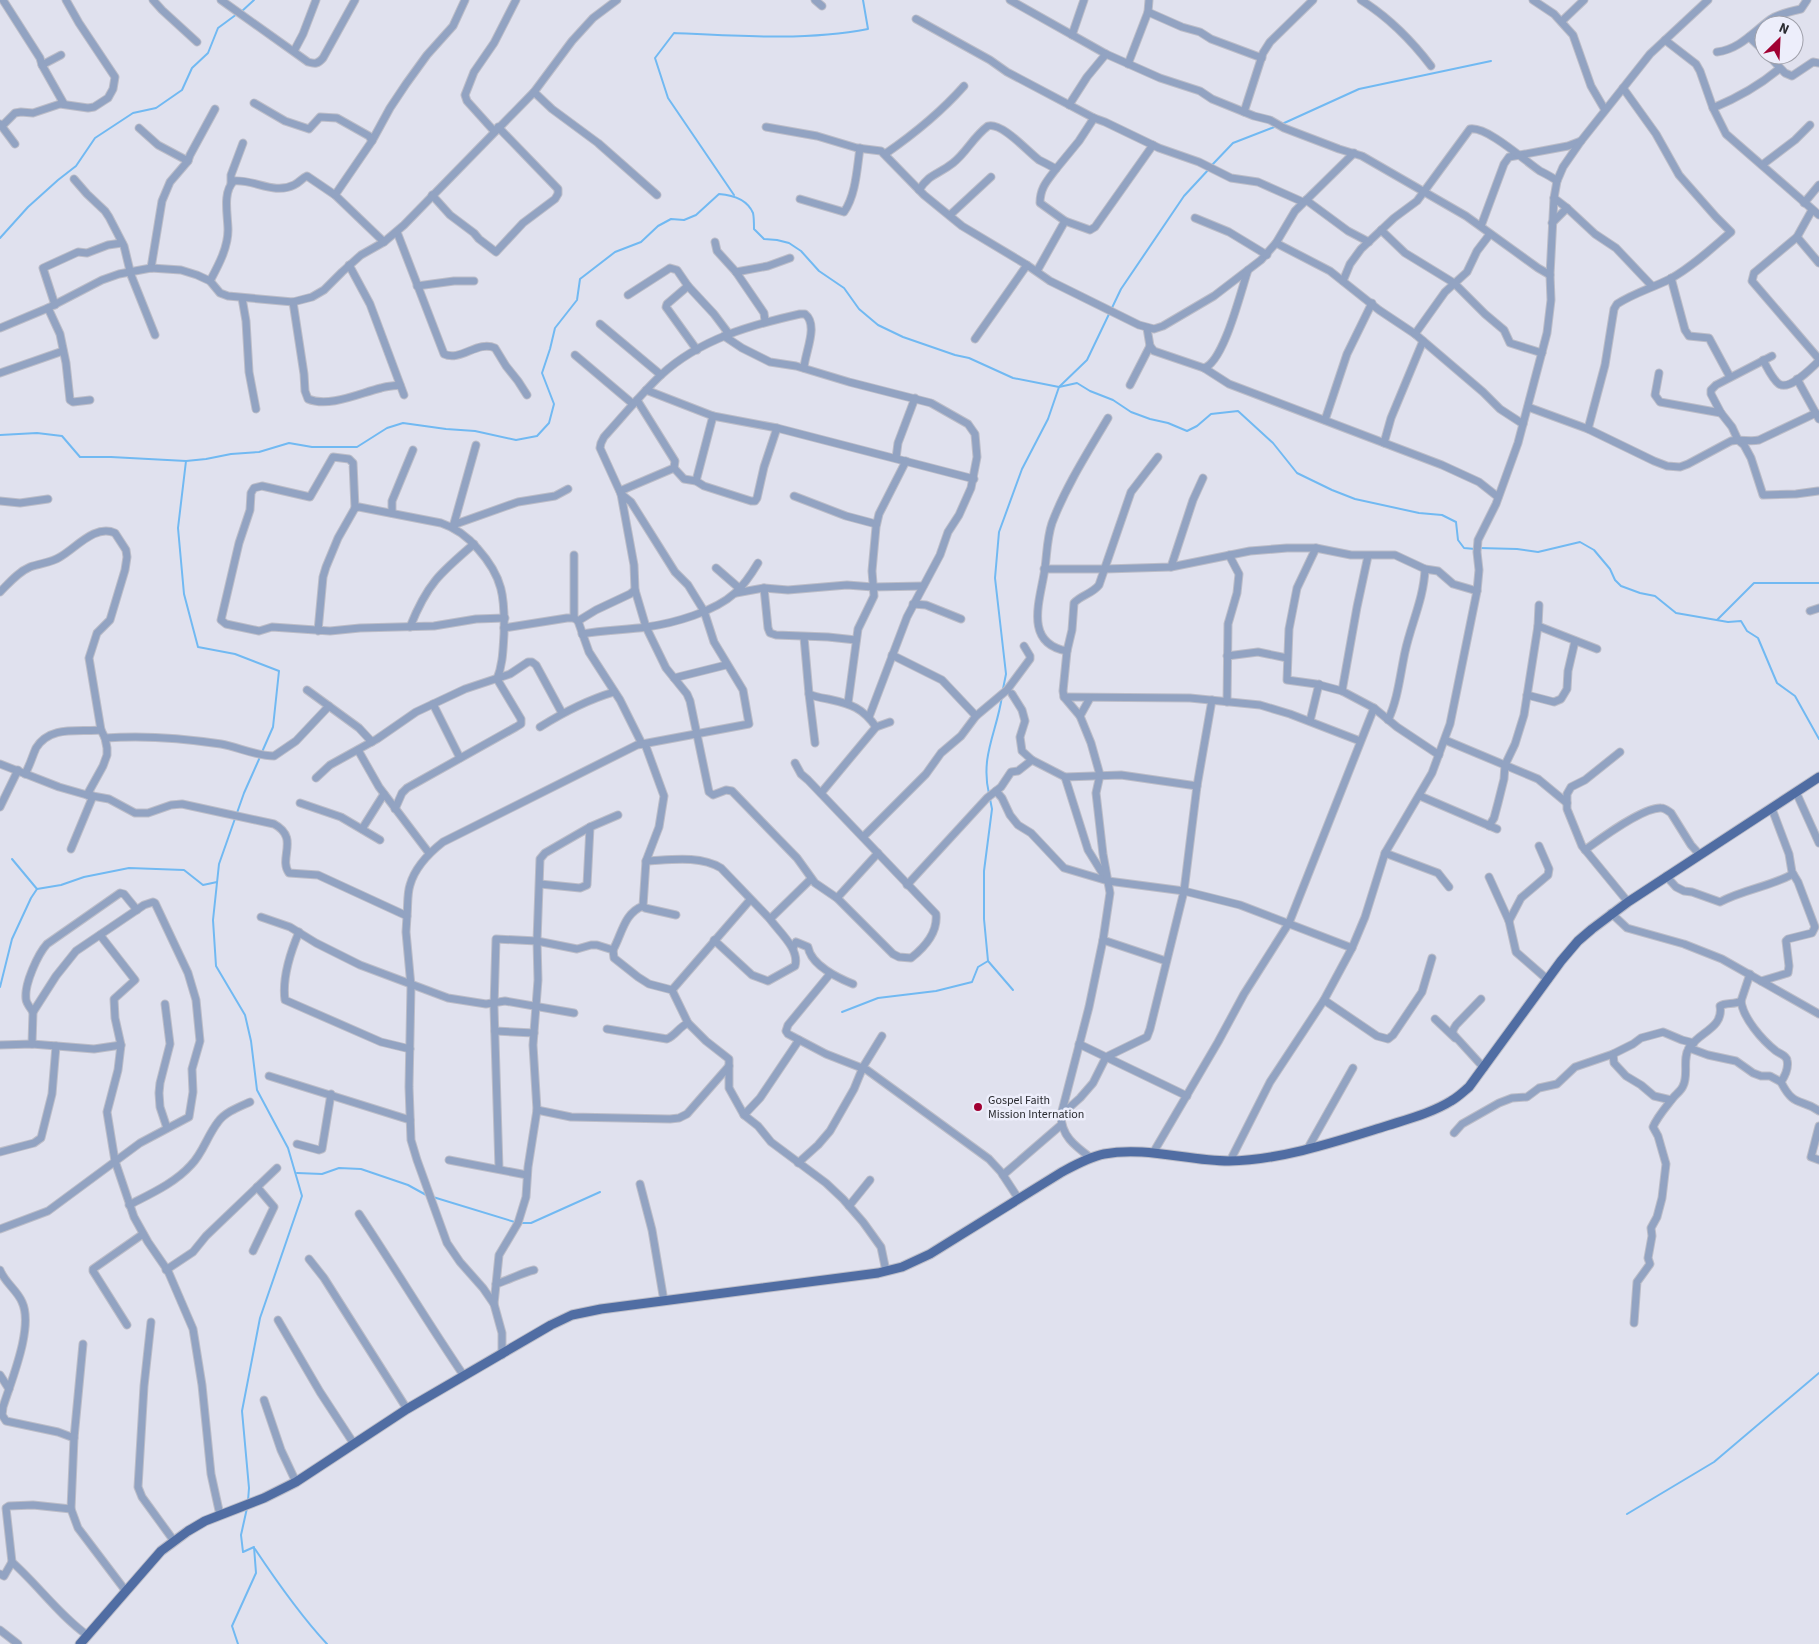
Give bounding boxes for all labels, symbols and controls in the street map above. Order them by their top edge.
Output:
north arrow [1754,15,1804,65]
text: N [1776,18,1792,40]
place label: Gospel Faith Mission Internation [988,1092,1084,1123]
marker: Gospel Faith Mission Internation [972,1101,984,1113]

